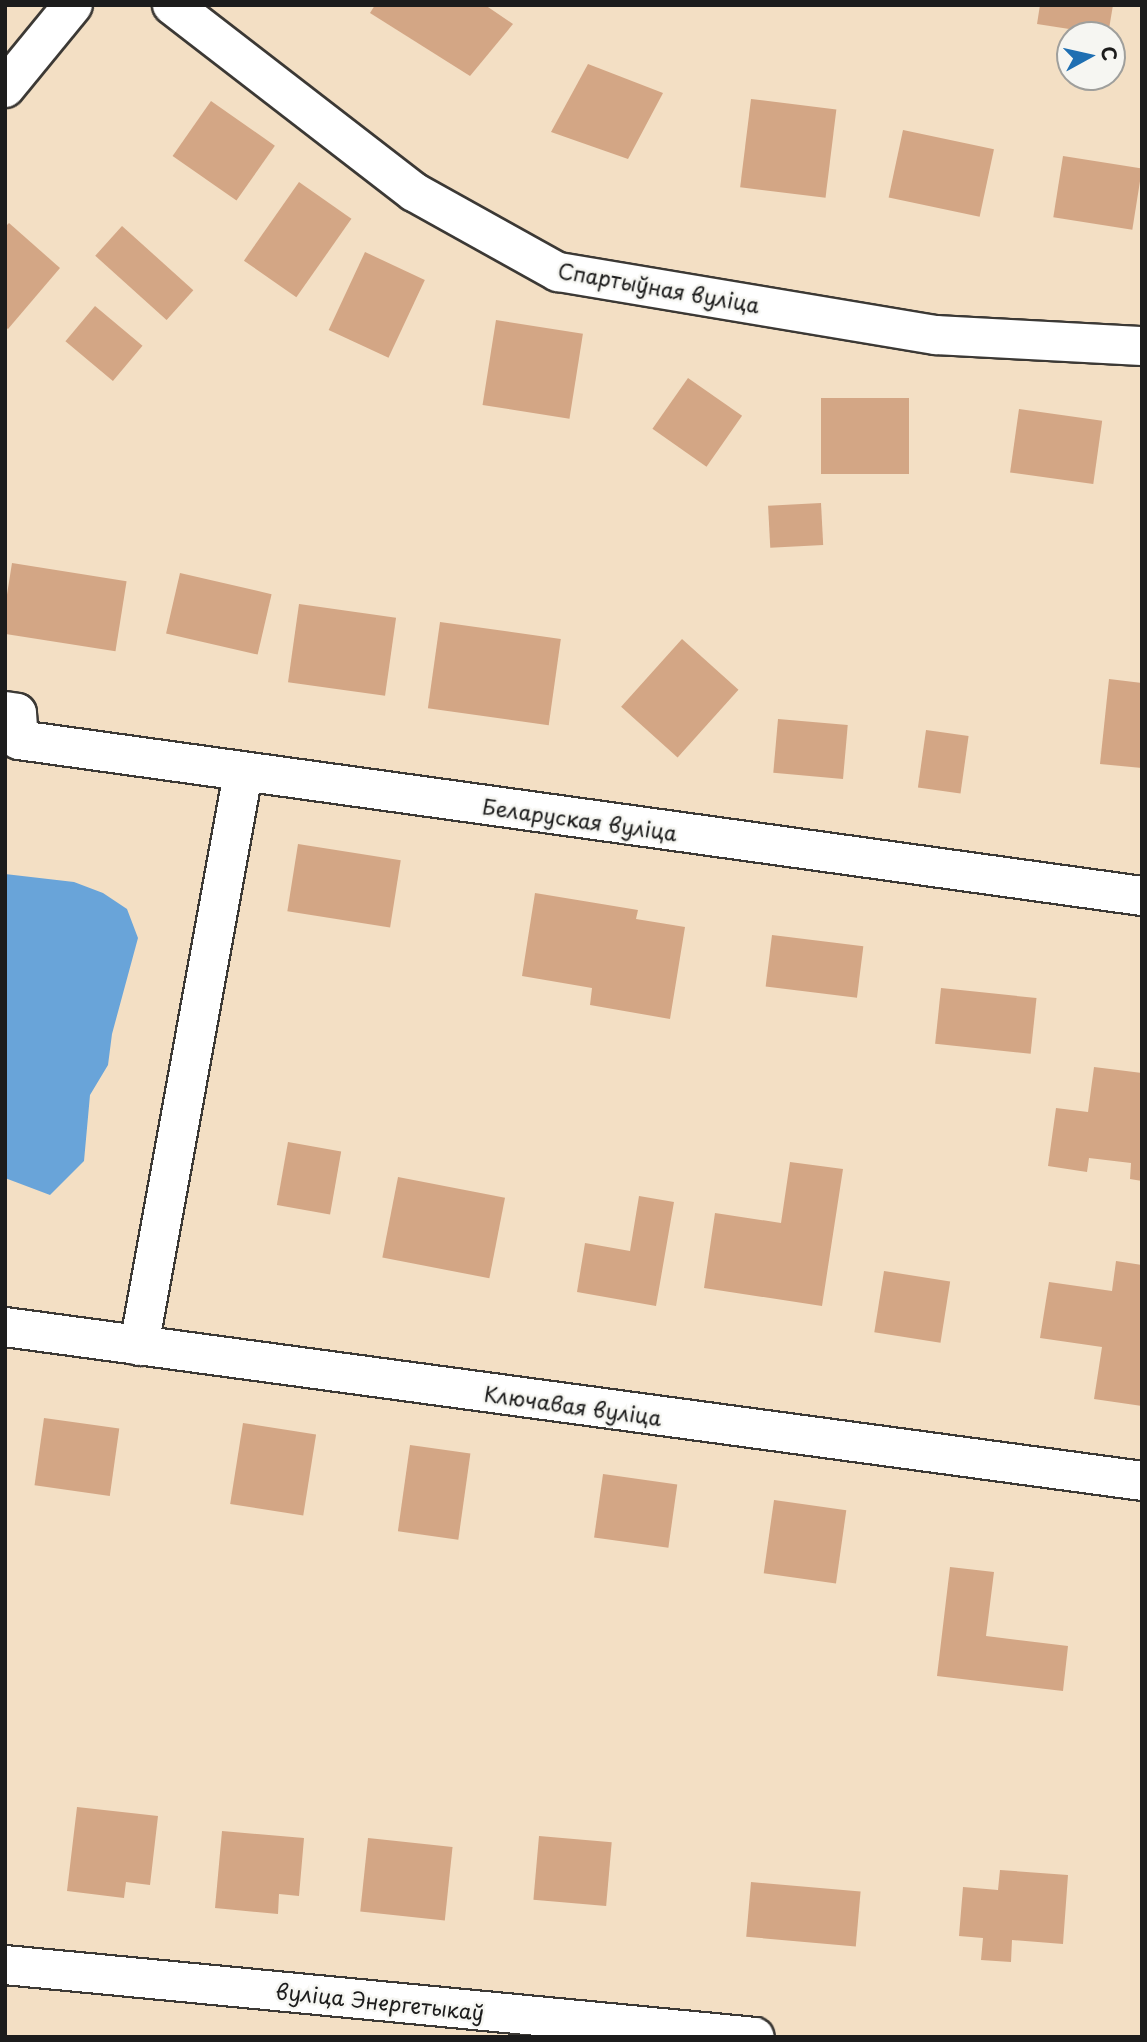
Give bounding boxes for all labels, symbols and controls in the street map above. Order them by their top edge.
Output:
north arrow [1056,21,1126,91]
text: С [1095,44,1125,62]
street label: Спартыўная вуліца [556,257,762,317]
street label: Беларуская вуліца [481,793,679,845]
street label: Ключавая вуліца [482,1380,664,1430]
street label: вуліца Энергетыкаў [275,1978,485,2024]

